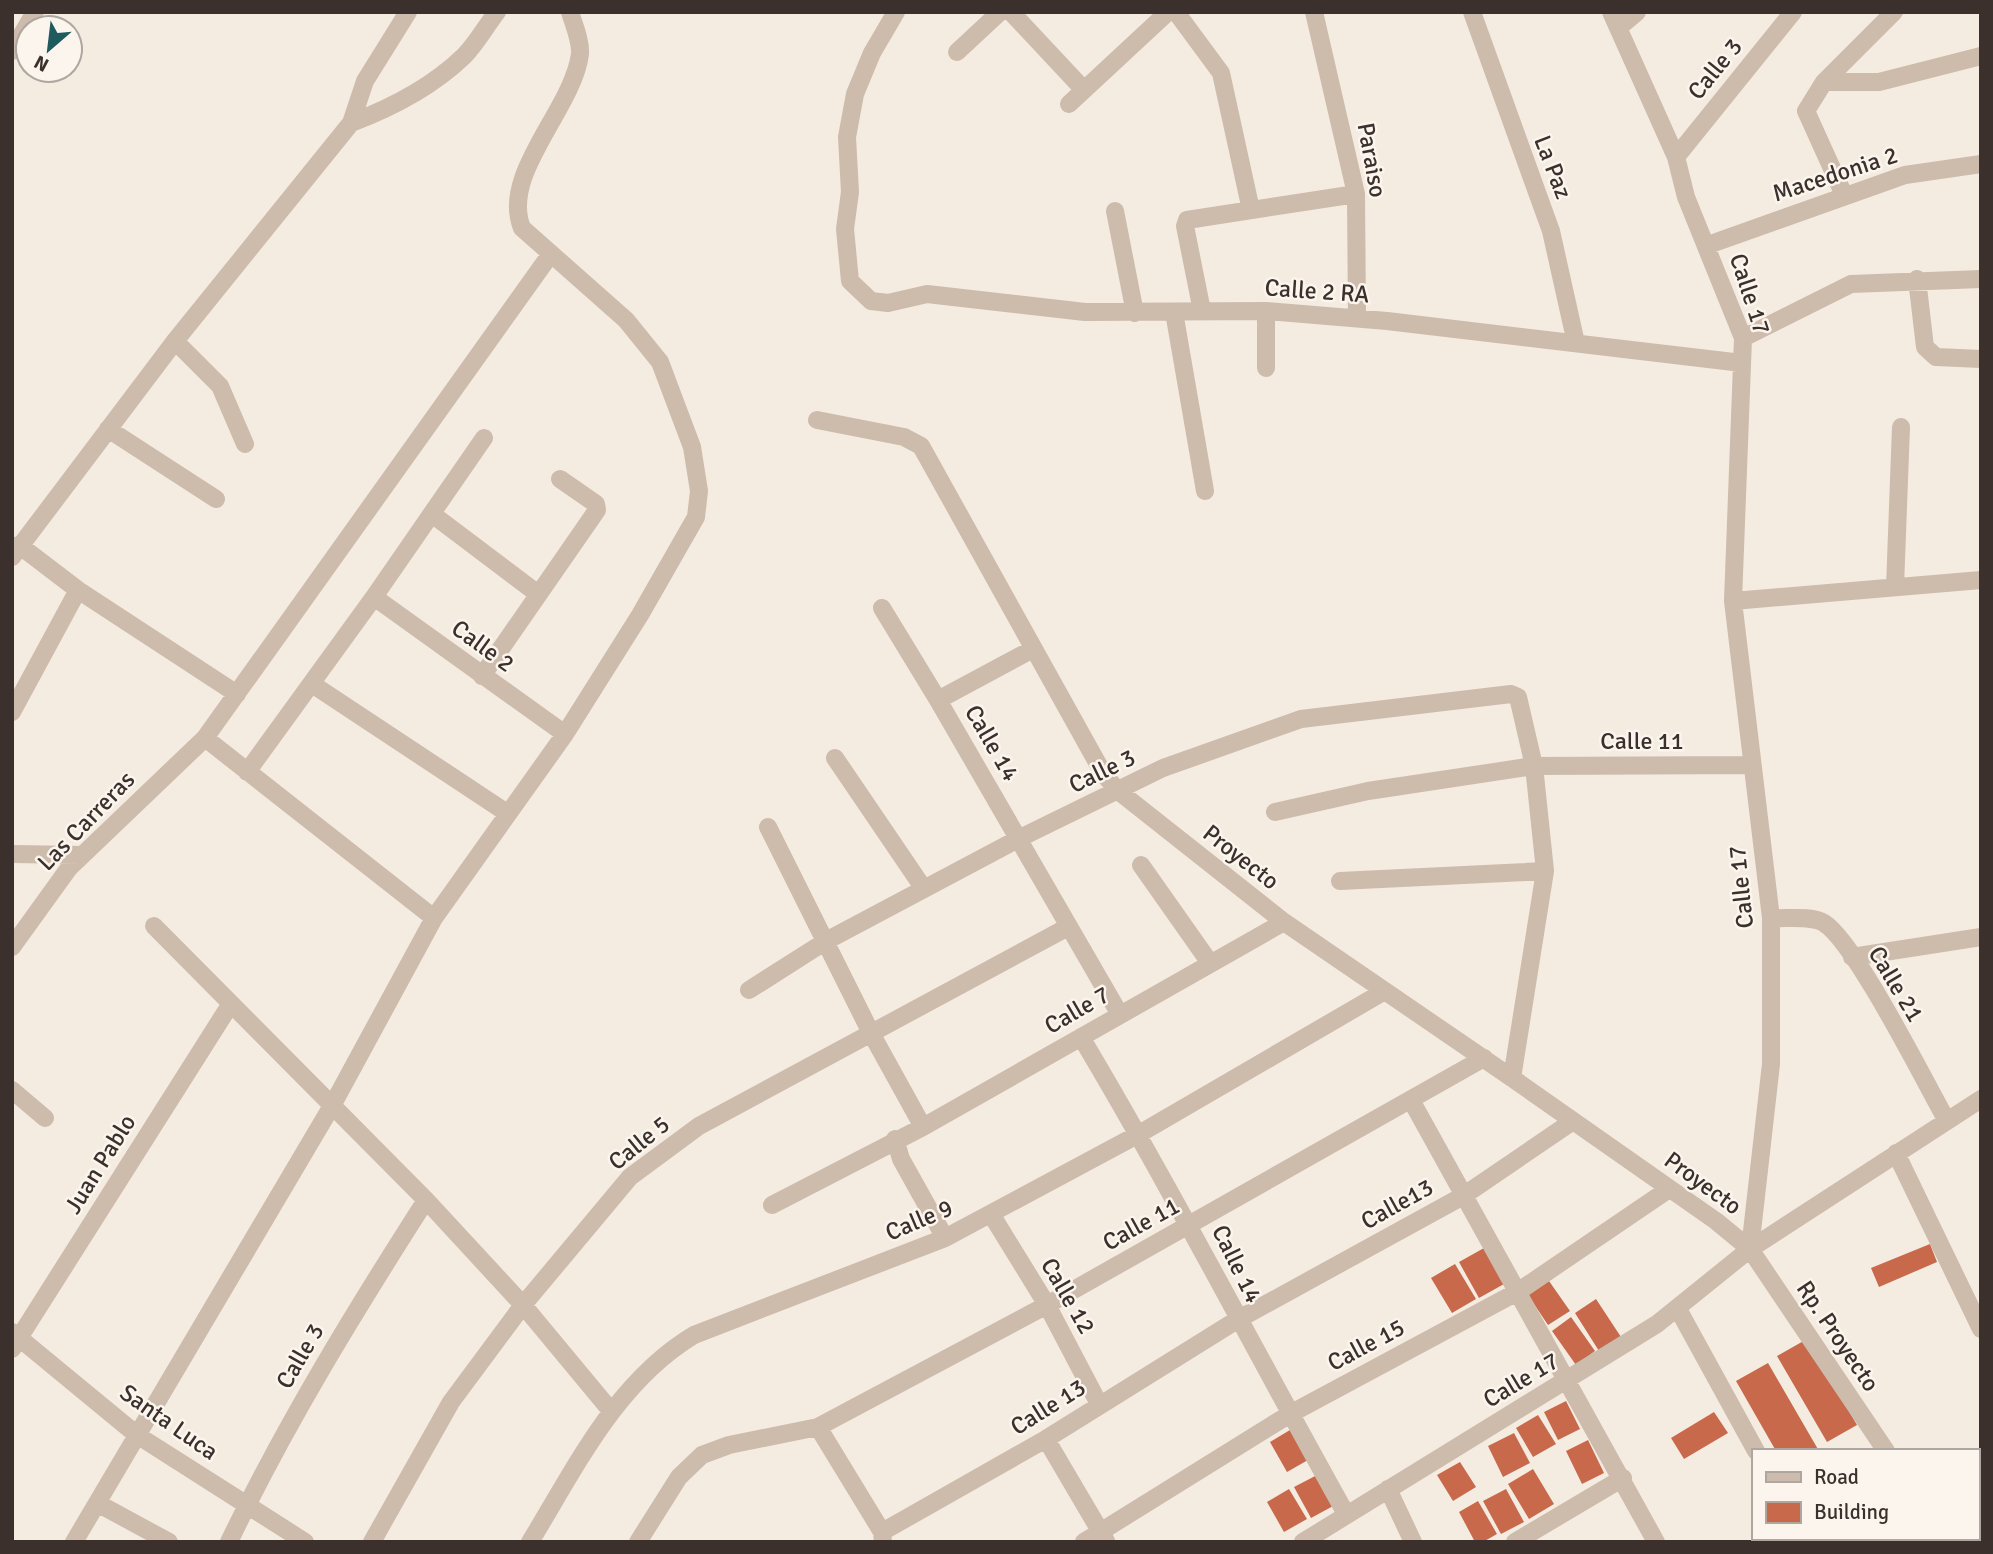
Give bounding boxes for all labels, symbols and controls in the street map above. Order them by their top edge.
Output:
north arrow [14,14,84,84]
street label: Calle 3 [1681,32,1749,106]
text: N [30,49,53,77]
street label: Paraiso [1351,120,1393,200]
street label: La Paz [1527,131,1579,203]
street label: Macedonia 2 [1769,140,1901,208]
street label: Calle 17 [1723,250,1777,338]
street label: Calle 2 RA [1264,272,1371,310]
street label: Calle 2 [446,613,520,679]
street label: Calle 14 [958,699,1026,787]
street label: Calle 11 [1600,726,1684,756]
street label: Calle 3 [1064,742,1140,800]
street label: Las Carreras [31,765,141,877]
street label: Proyecto [1197,818,1285,896]
street label: Calle 17 [1722,844,1760,930]
street label: Calle 21 [1862,941,1930,1027]
street label: Calle 7 [1039,979,1115,1041]
street label: Juan Pablo [58,1109,142,1219]
street label: Calle 5 [602,1109,676,1177]
street label: Proyecto [1658,1145,1748,1221]
street label: Calle13 [1356,1172,1438,1236]
street label: Calle 11 [1097,1191,1185,1257]
street label: Calle 9 [881,1192,957,1248]
street label: Calle 14 [1205,1220,1269,1308]
street label: Calle 12 [1034,1252,1102,1340]
street label: Rp. Proyecto [1790,1275,1886,1397]
street label: Calle 15 [1322,1312,1410,1378]
street label: Calle 3 [269,1318,331,1394]
street label: Calle 17 [1478,1346,1564,1414]
street label: Calle 13 [1005,1372,1091,1442]
street label: Santa Luca [114,1377,224,1467]
legend [1752,1449,1979,1540]
text: Road [1814,1464,1859,1490]
text: Building [1814,1499,1889,1525]

